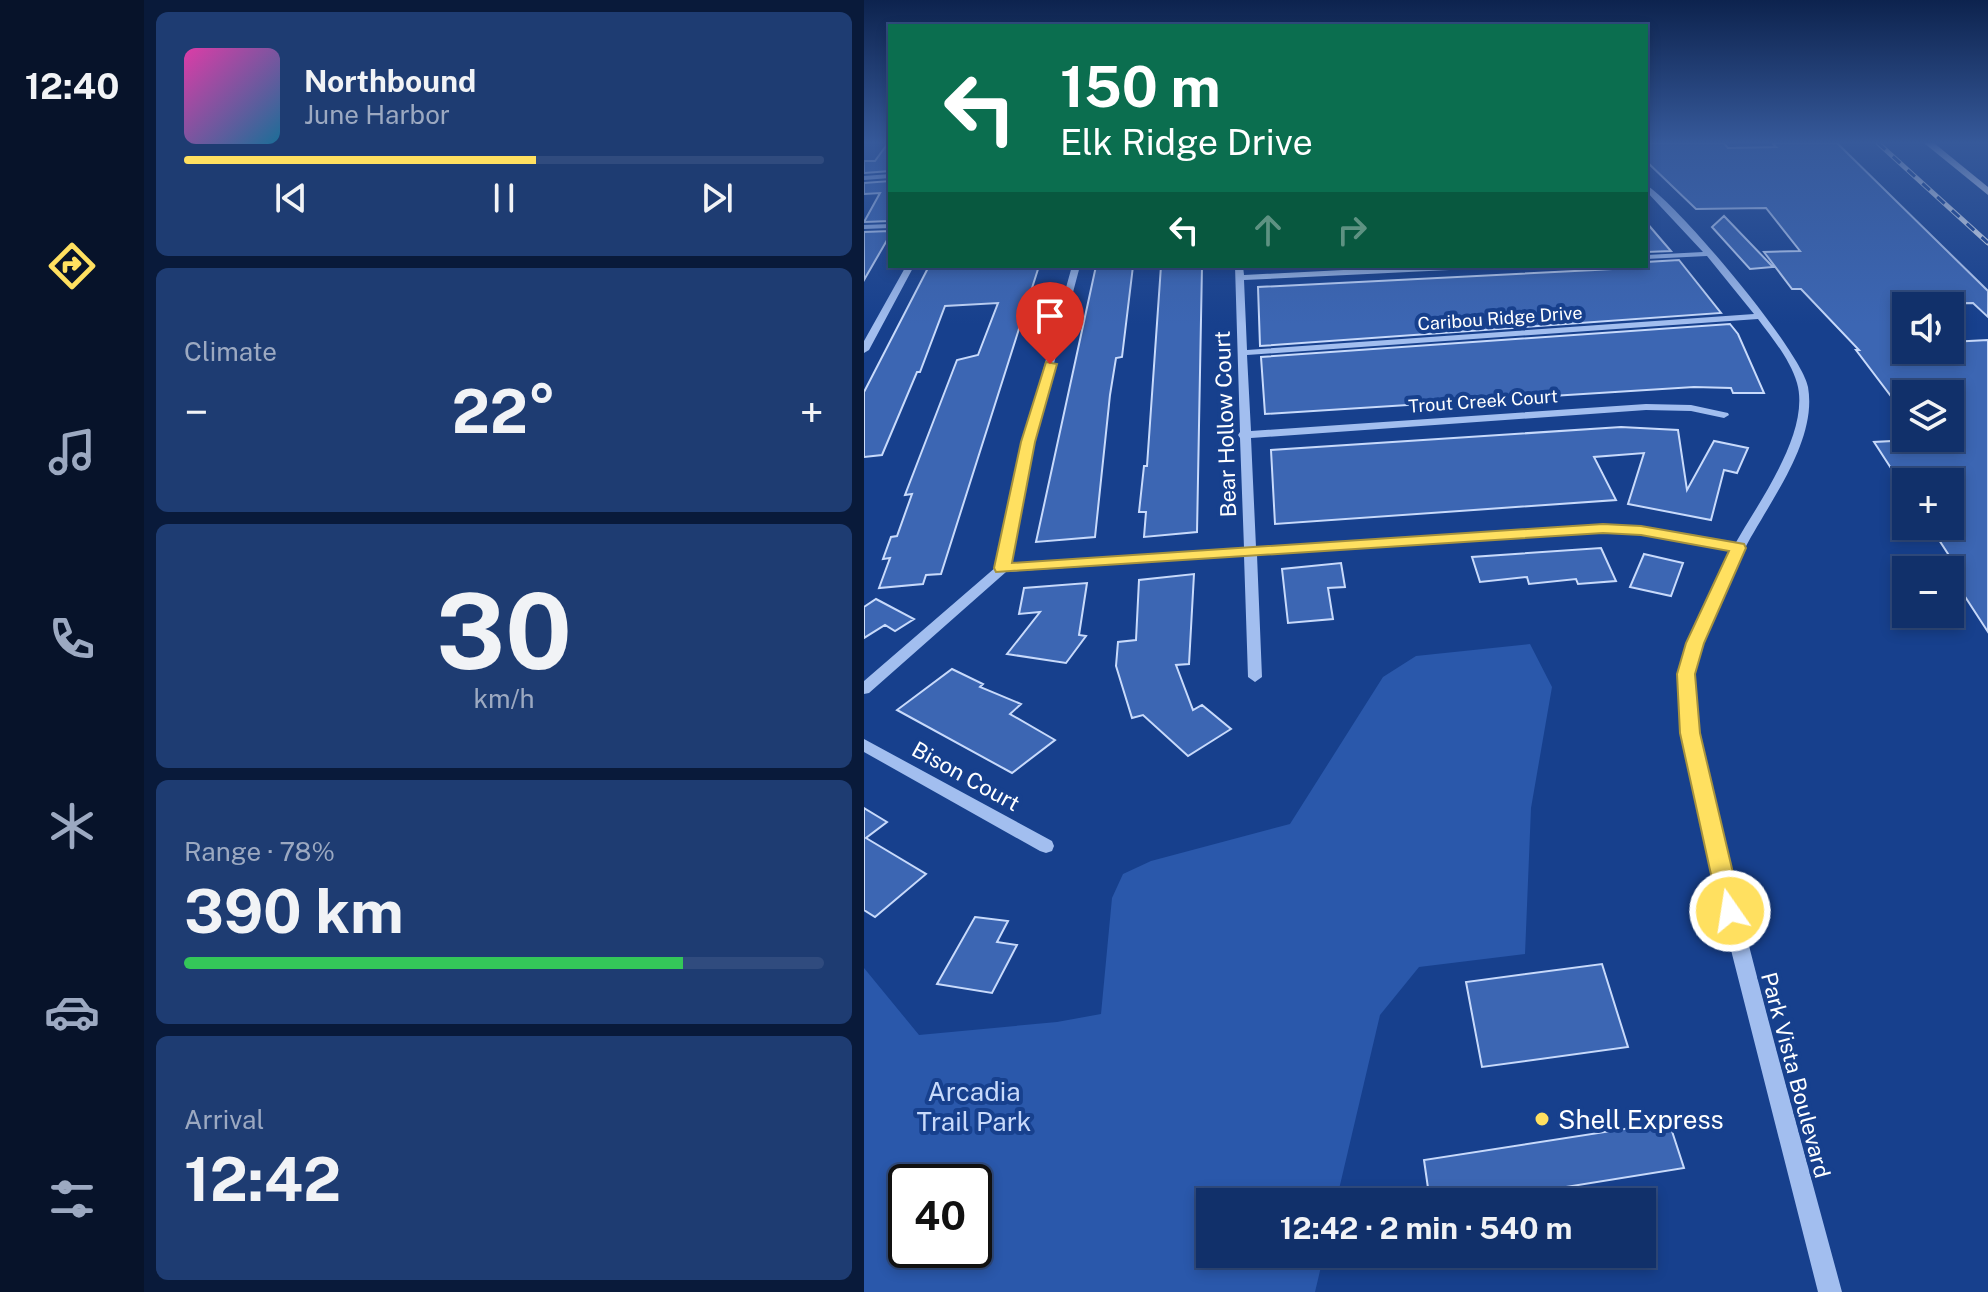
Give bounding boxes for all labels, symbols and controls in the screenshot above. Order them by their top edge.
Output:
text: 150 m [1060,54,1221,120]
icon: left [928,56,1032,160]
text: Northbound [304,63,476,99]
text: 12:40 [25,65,119,107]
text: June Harbor [304,99,450,130]
text: Elk Ridge Drive [1060,121,1313,163]
icon: previous [269,176,313,220]
icon: pause [482,176,526,220]
icon: next [695,176,739,220]
icon: left [1162,208,1206,252]
icon: ahead [1246,208,1290,252]
icon: right [1330,208,1374,252]
icon: directions [44,238,100,294]
pin [1016,282,1084,364]
map controls [1892,292,1964,628]
button: sound [1892,292,1964,364]
icon: arrive [1028,294,1072,338]
street label: Caribou Ridge Drive [1417,302,1583,334]
street label: Bear Hollow Court [1209,330,1241,518]
text: Climate [184,336,277,367]
text: 22° [452,376,556,447]
button: layers [1892,380,1964,452]
street label: Trout Creek Court [1407,385,1559,417]
text: − [184,386,208,438]
text: + [800,386,824,438]
icon: music [44,424,100,480]
button: + [1892,468,1964,540]
button: − [1892,556,1964,628]
text: 30 [436,570,572,692]
icon: phone [44,611,100,667]
text: km/h [473,683,535,714]
street label: Bison Court [908,736,1024,816]
icon: climate [44,798,100,854]
text: Range · 78% [184,836,335,867]
position arrow [1688,869,1772,953]
text: 390 km [184,876,404,947]
street label: Park Vista Boulevard [1756,969,1836,1181]
icon: car [44,984,100,1040]
park label: Arcadia Trail Park [917,1076,1031,1137]
text: Arrival [184,1104,264,1135]
place label: Shell Express [1558,1104,1724,1135]
marker: Shell Express [1533,1110,1551,1128]
text: 12:42 [184,1144,341,1215]
speed limit sign: 40 [888,1164,992,1268]
icon: filters [44,1171,100,1227]
text: 12:42 · 2 min · 540 m [1280,1210,1572,1246]

